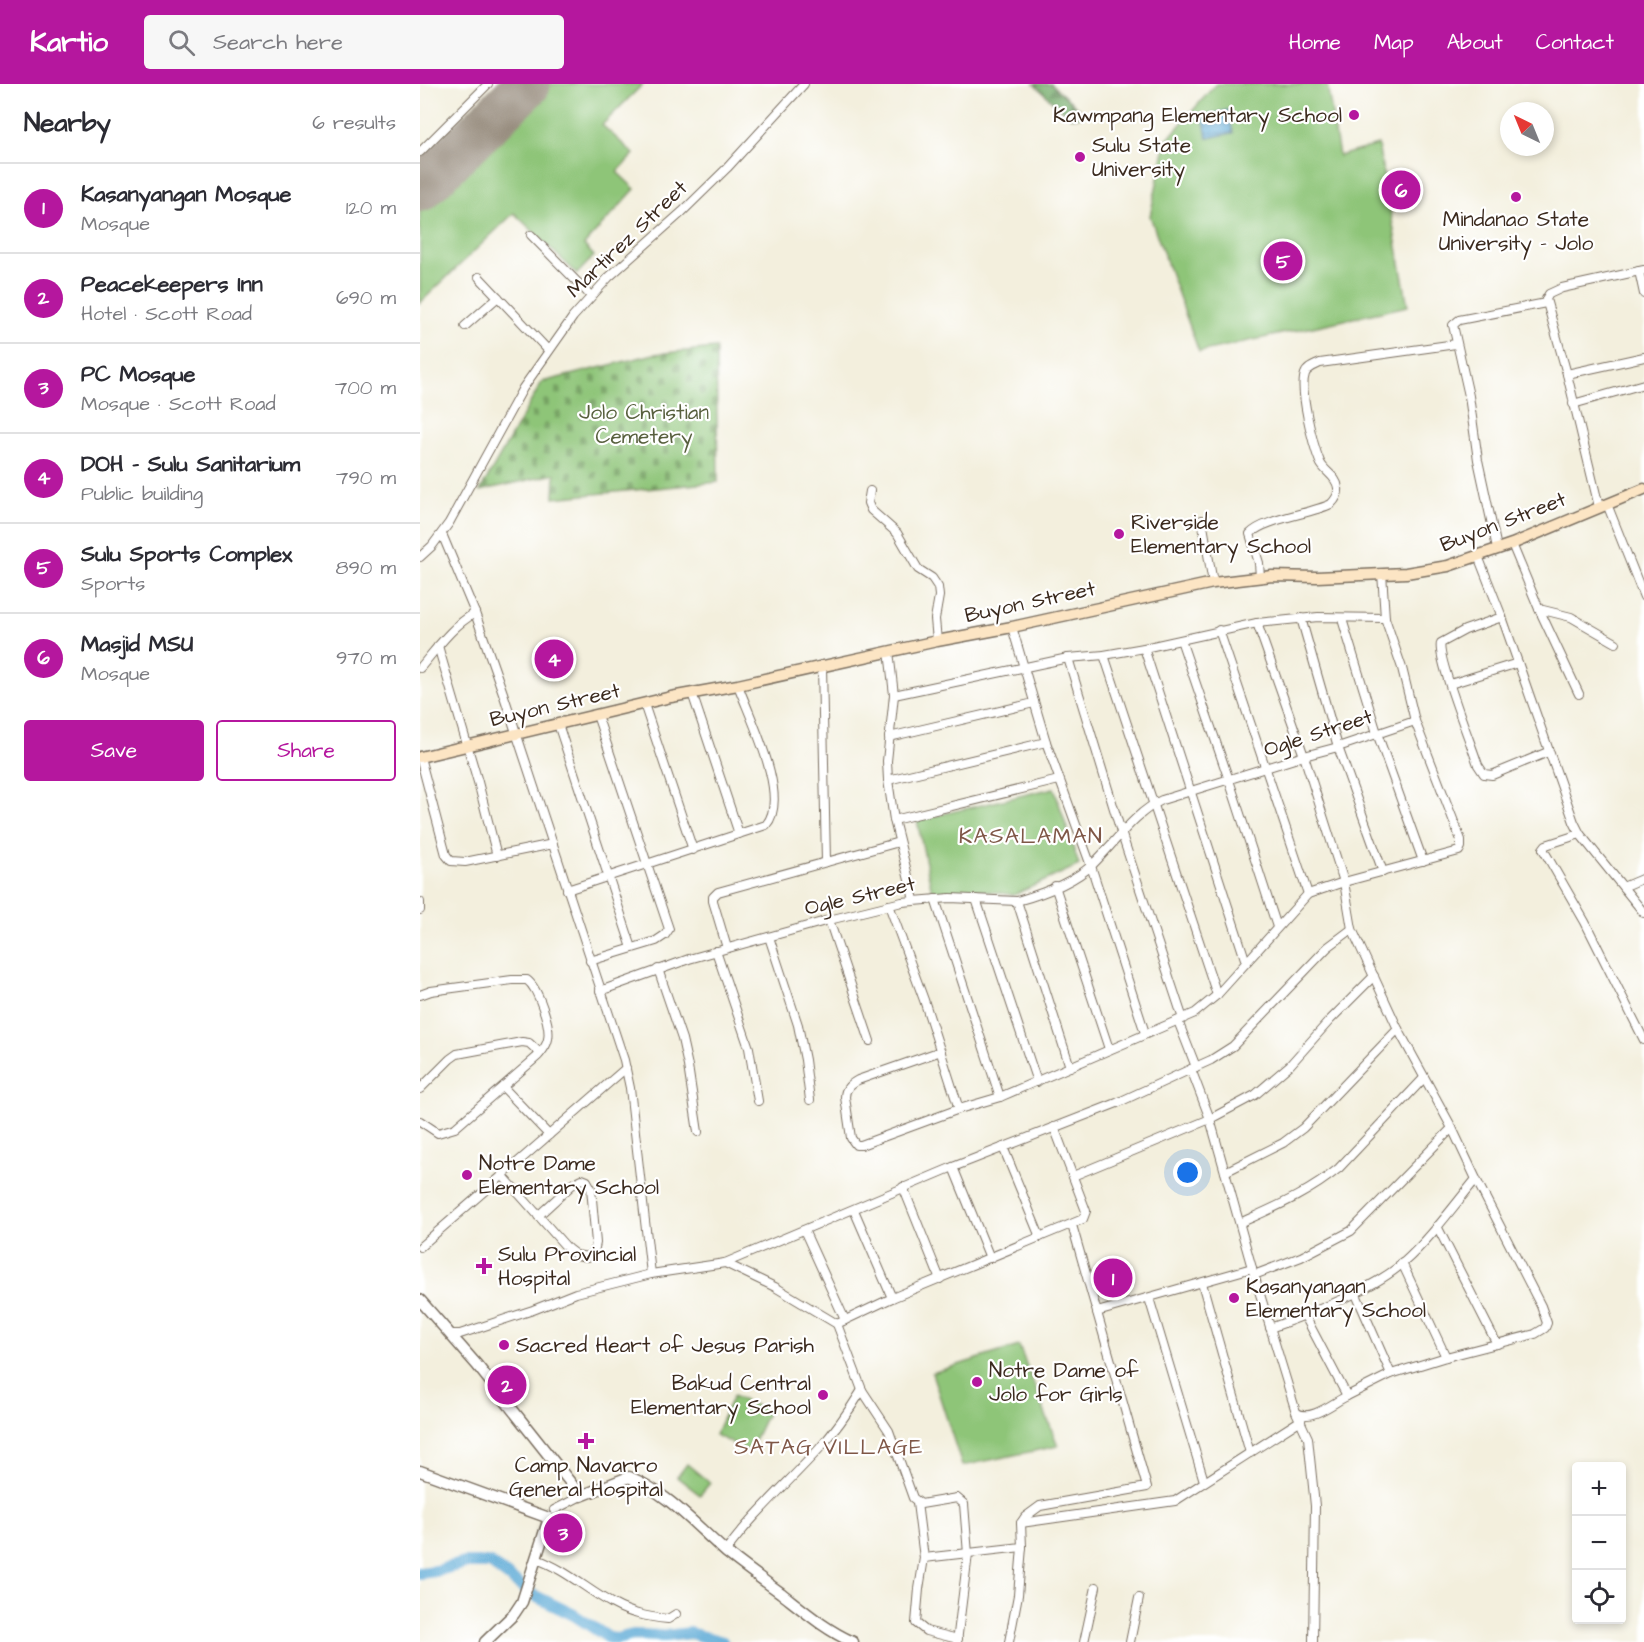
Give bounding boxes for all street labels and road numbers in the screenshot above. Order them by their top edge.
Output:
street label: Martirez Street [560,173,694,304]
street label: Buyon Street [1436,485,1571,561]
street label: Buyon Street [962,574,1099,632]
street label: Buyon Street [487,676,624,736]
street label: Ogle Street [1260,702,1377,766]
street label: Ogle Street [802,869,919,925]

